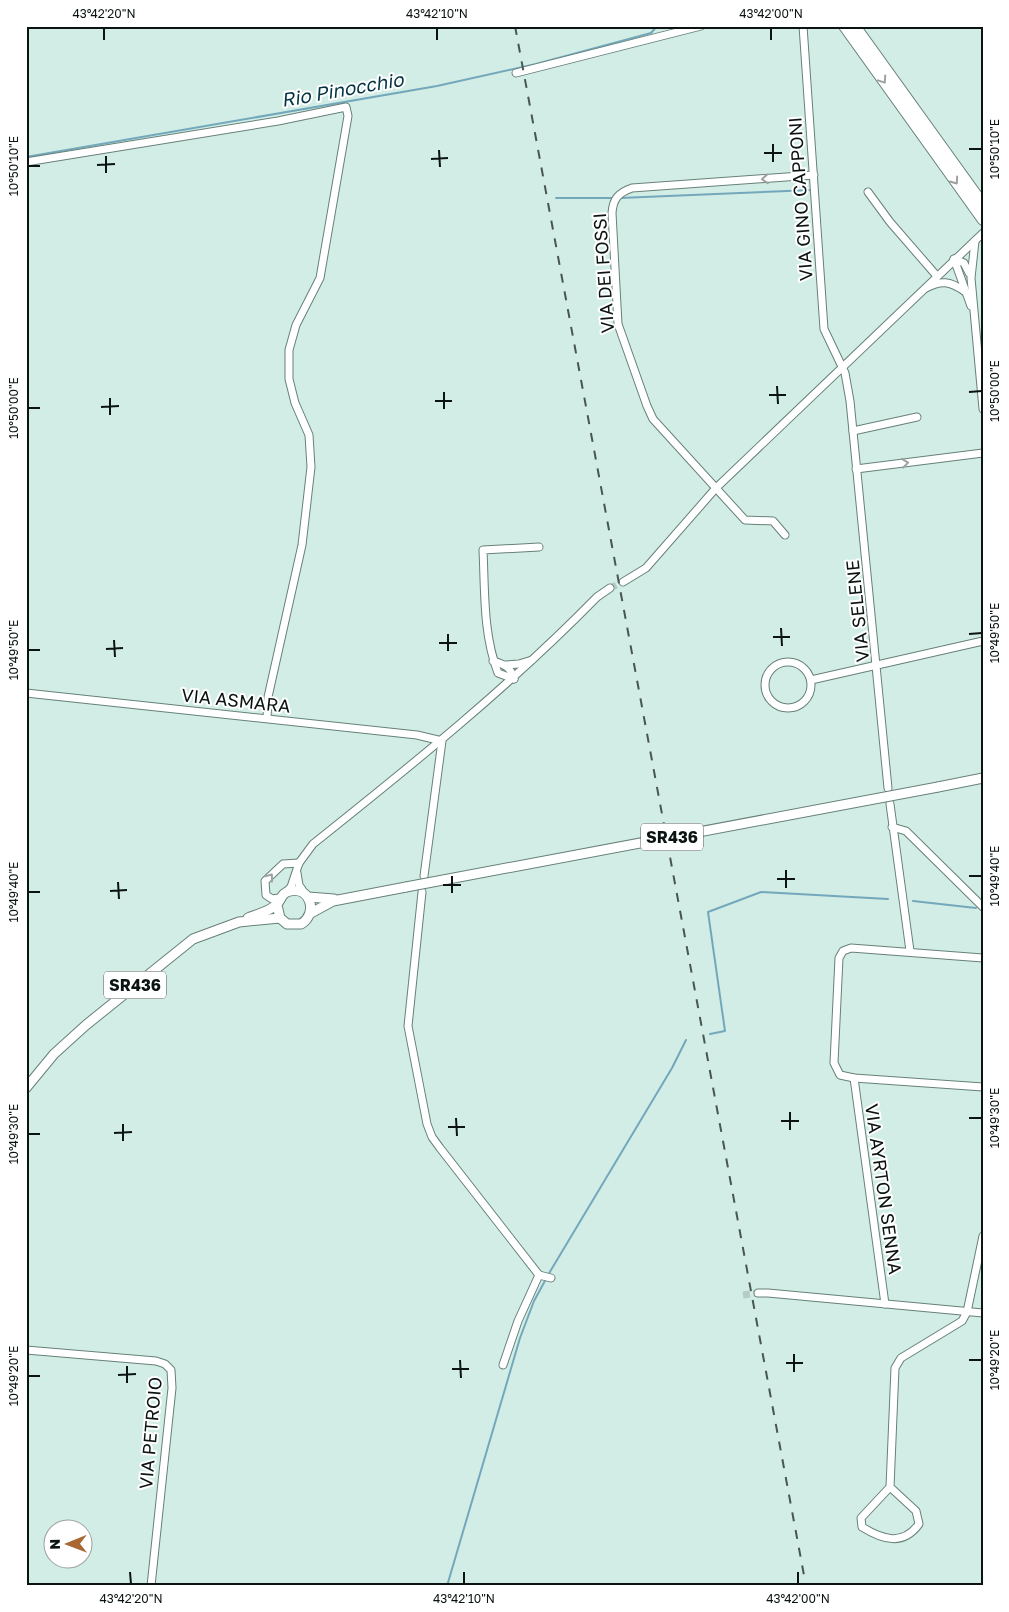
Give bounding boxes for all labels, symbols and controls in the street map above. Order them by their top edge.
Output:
text: 43°42'20"N [72,6,136,21]
text: 43°42'10"N [406,6,468,21]
text: 43°42'00"N [739,6,803,21]
water label: Rio Pinocchio [279,67,406,111]
one-way arrow [877,74,886,84]
street label: VIA GINO CAPPONI [783,116,817,282]
text: 10°50'10"E [987,119,1002,179]
text: 10°50'10"E [6,136,21,196]
one-way arrow [761,173,769,184]
one-way arrow [949,175,958,185]
street label: VIA DEI FOSSI [588,212,618,334]
text: 10°50'00"E [987,360,1002,422]
text: 10°50'00"E [6,377,21,439]
one-way arrow [901,458,909,469]
street label: VIA SELENE [841,559,873,663]
text: 10°49'50"E [987,603,1002,663]
text: 10°49'50"E [6,620,21,680]
street label: VIA ASMARA [180,683,292,717]
road number: SR436 [641,824,703,850]
text: 10°49'40"E [987,846,1002,906]
text: 10°49'40"E [6,862,21,922]
one-way arrow [264,873,273,883]
road number: SR436 [104,972,166,998]
text: 10°49'30"E [987,1088,1002,1148]
street label: VIA AYRTON SENNA [861,1102,907,1276]
text: 10°49'30"E [6,1104,21,1164]
text: 10°49'20"E [987,1330,1002,1390]
text: 10°49'20"E [6,1346,21,1406]
street label: VIA PETROIO [134,1376,166,1490]
north arrow [42,1520,92,1570]
text: N [46,1539,63,1550]
text: 43°42'20"N [99,1591,163,1606]
text: 43°42'10"N [433,1591,495,1606]
text: 43°42'00"N [766,1591,830,1606]

